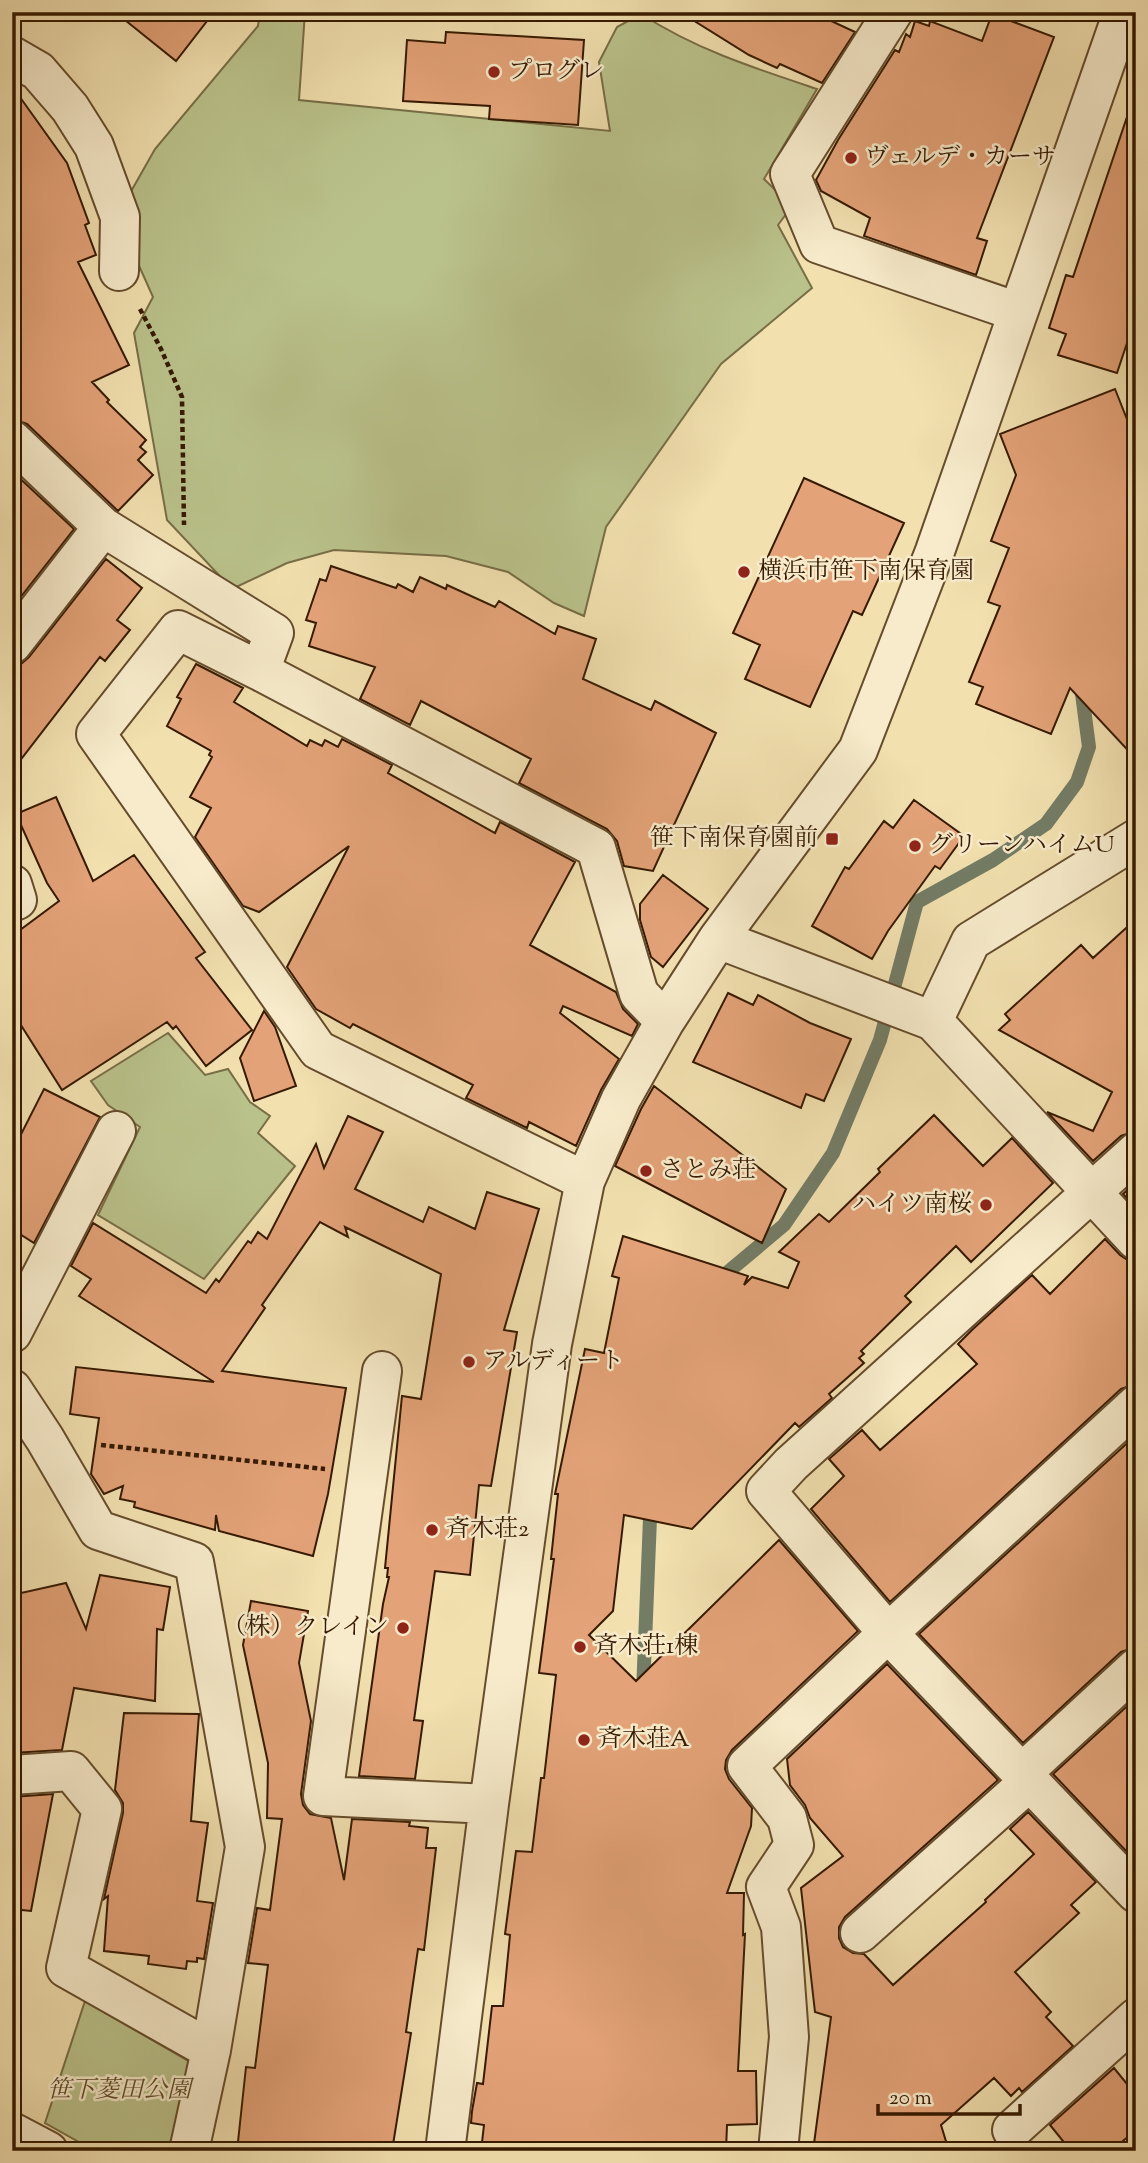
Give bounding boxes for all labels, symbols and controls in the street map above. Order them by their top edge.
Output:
place label: プログレ [508,55,604,89]
marker: プログレ [486,64,502,80]
place label: ヴェルデ・カーサ [865,141,1056,175]
marker: ヴェルデ・カーサ [843,150,859,166]
place label: 横浜市笹下南保育園 [758,555,974,589]
marker: 横浜市笹下南保育園 [736,564,752,580]
place label: 笹下南保育園前 [650,822,818,856]
place label: グリーンハイムU [929,829,1115,863]
marker: 笹下南保育園前 [824,831,840,847]
marker: グリーンハイムU [907,838,923,854]
place label: さとみ荘 [660,1154,756,1188]
marker: さとみ荘 [638,1163,654,1179]
place label: ハイツ南桜 [852,1188,972,1222]
marker: ハイツ南桜 [978,1197,994,1213]
place label: アルディート [483,1345,624,1379]
marker: アルディート [461,1354,477,1370]
place label: 斉木荘2 [446,1513,529,1547]
marker: 斉木荘2 [424,1522,440,1538]
place label: （株）クレイン [222,1611,389,1645]
marker: （株）クレイン [395,1620,411,1636]
place label: 斉木荘1棟 [594,1630,698,1664]
marker: 斉木荘1棟 [572,1639,588,1655]
place label: 斉木荘A [598,1723,690,1757]
marker: 斉木荘A [576,1732,592,1748]
scale bar [878,2072,1020,2116]
park label: 笹下菱田公園 [47,2074,195,2108]
text: 20 m [889,2084,932,2114]

